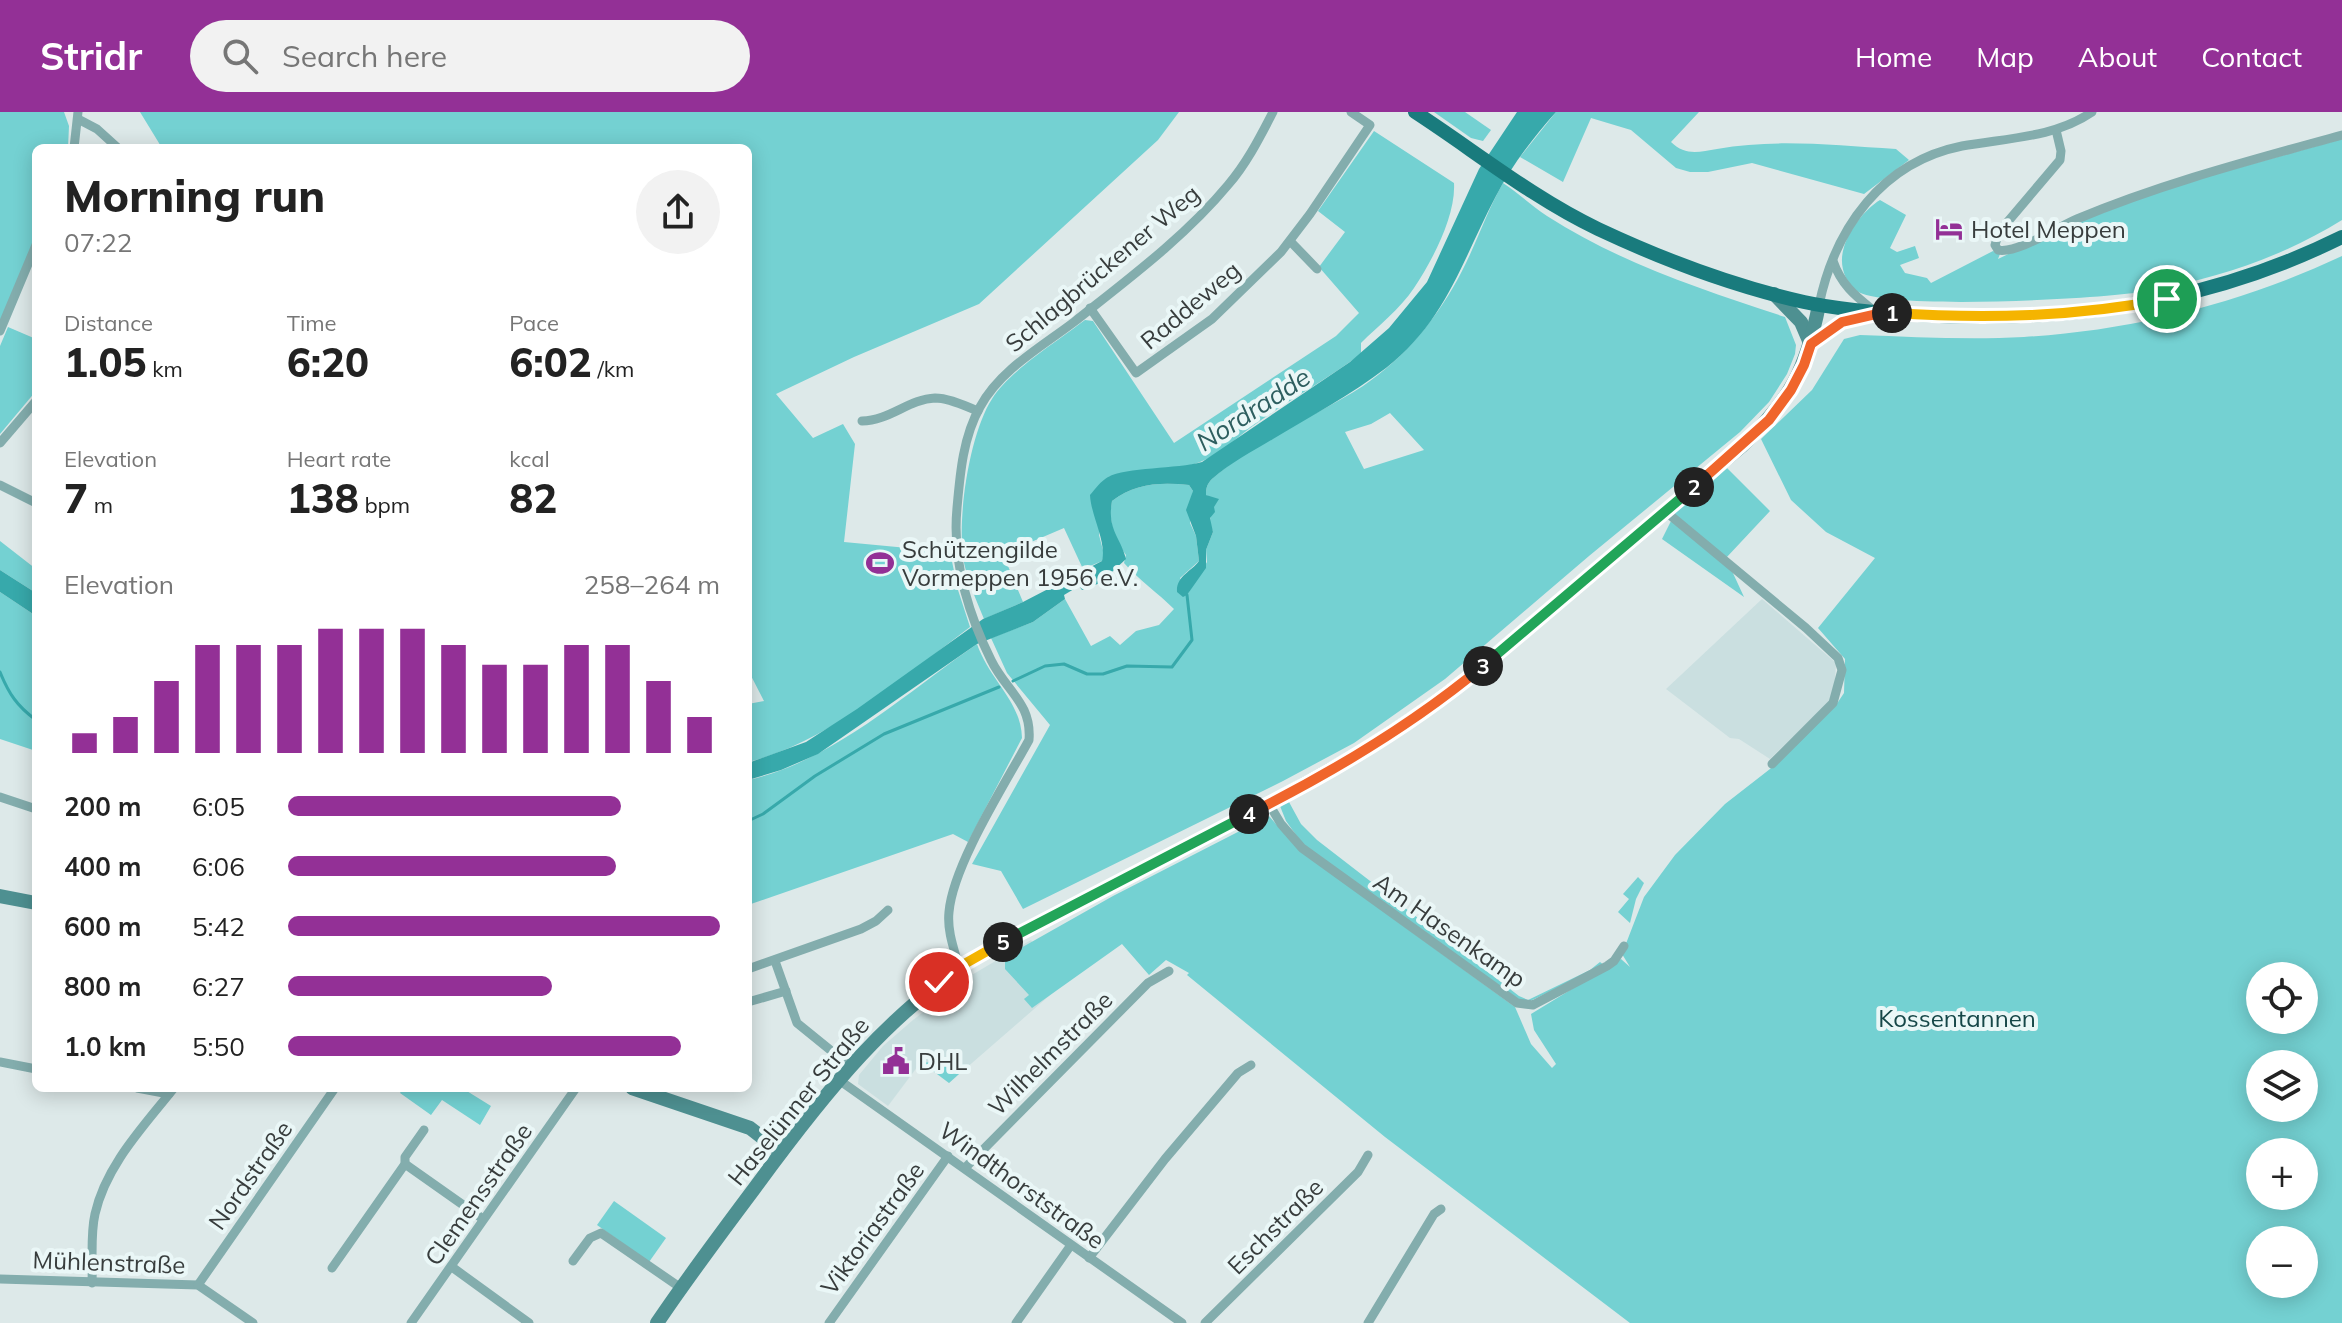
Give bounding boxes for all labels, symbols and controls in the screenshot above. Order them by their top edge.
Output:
search box [190,20,750,92]
text: Stridr [40,32,142,80]
icon: search [218,34,262,78]
text: Search here [282,37,447,75]
text: Home [1855,39,1932,74]
text: Map [1976,39,2034,74]
text: About [2078,39,2157,74]
text: Contact [2201,39,2302,74]
text: Morning run [64,168,325,223]
button: share [636,170,720,254]
street label: Schlagbrückener Weg [999,178,1205,358]
hotel icon: Hotel Meppen [1934,214,1964,244]
place label: Hotel Meppen [1971,214,2126,244]
text: 07:22 [64,226,132,259]
street label: Raddeweg [1134,255,1246,355]
pin [2133,265,2201,333]
icon: arrive [2145,277,2189,321]
pin: 1 [1872,293,1912,333]
text: 1 [1885,299,1899,327]
text: Distance [64,309,153,337]
text: Time [287,309,336,337]
text: Pace [509,309,559,337]
text: 1.05 [64,337,146,387]
text: 6:20 [287,337,369,387]
text: 6:02 [509,337,592,387]
text: km [146,355,183,383]
text: /km [592,355,634,383]
water label: Nordradde [1190,360,1316,458]
text: Elevation [64,445,157,473]
text: Heart rate [287,445,391,473]
text: kcal [509,445,550,473]
pin: 2 [1674,467,1714,507]
text: 7 [64,473,88,523]
text: 138 [287,473,359,523]
text: 82 [509,473,557,523]
text: 2 [1687,473,1701,501]
text: m [88,491,113,519]
text: bpm [359,491,410,519]
place label: Schützengilde Vormeppen 1956 e.V. [902,534,1138,592]
sports icon: Schützengilde Vormeppen 1956 e.V. [865,548,895,578]
text: Elevation [64,568,174,601]
text: 258–264 m [584,568,720,601]
pin: 3 [1463,646,1503,686]
text: 3 [1476,652,1490,680]
text: 200 m [64,790,141,823]
text: 6:05 [192,790,245,823]
pin: 4 [1229,794,1269,834]
text: 4 [1242,800,1256,828]
text: 400 m [64,850,141,883]
text: 6:06 [192,850,245,883]
street label: Am Hasenkamp [1368,866,1532,994]
text: 600 m [64,910,141,943]
text: 5:42 [192,910,245,943]
pin: 5 [983,922,1023,962]
text: 5 [996,928,1010,956]
pin [905,948,973,1016]
icon: check [917,960,961,1004]
map controls [2246,962,2318,1298]
button: locate [2246,962,2318,1034]
text: 800 m [64,970,141,1003]
text: 6:27 [192,970,245,1003]
street label: Wilhelmstraße [982,985,1118,1121]
park label: Kossentannen [1878,1003,2036,1033]
street label: Haselünner Straße [721,1011,875,1191]
text: 1.0 km [64,1030,147,1063]
text: 5:50 [192,1030,245,1063]
public building icon: DHL [881,1046,911,1076]
place label: DHL [918,1046,967,1076]
button: layers [2246,1050,2318,1122]
street label: Nordstraße [202,1115,298,1235]
street label: Windthorststraße [933,1115,1111,1255]
street label: Clemensstraße [418,1117,538,1271]
button: + [2246,1138,2318,1210]
street label: Viktoriastraße [814,1156,930,1300]
street label: Eschstraße [1221,1172,1329,1280]
button: − [2246,1226,2318,1298]
street label: Mühlenstraße [32,1244,186,1280]

